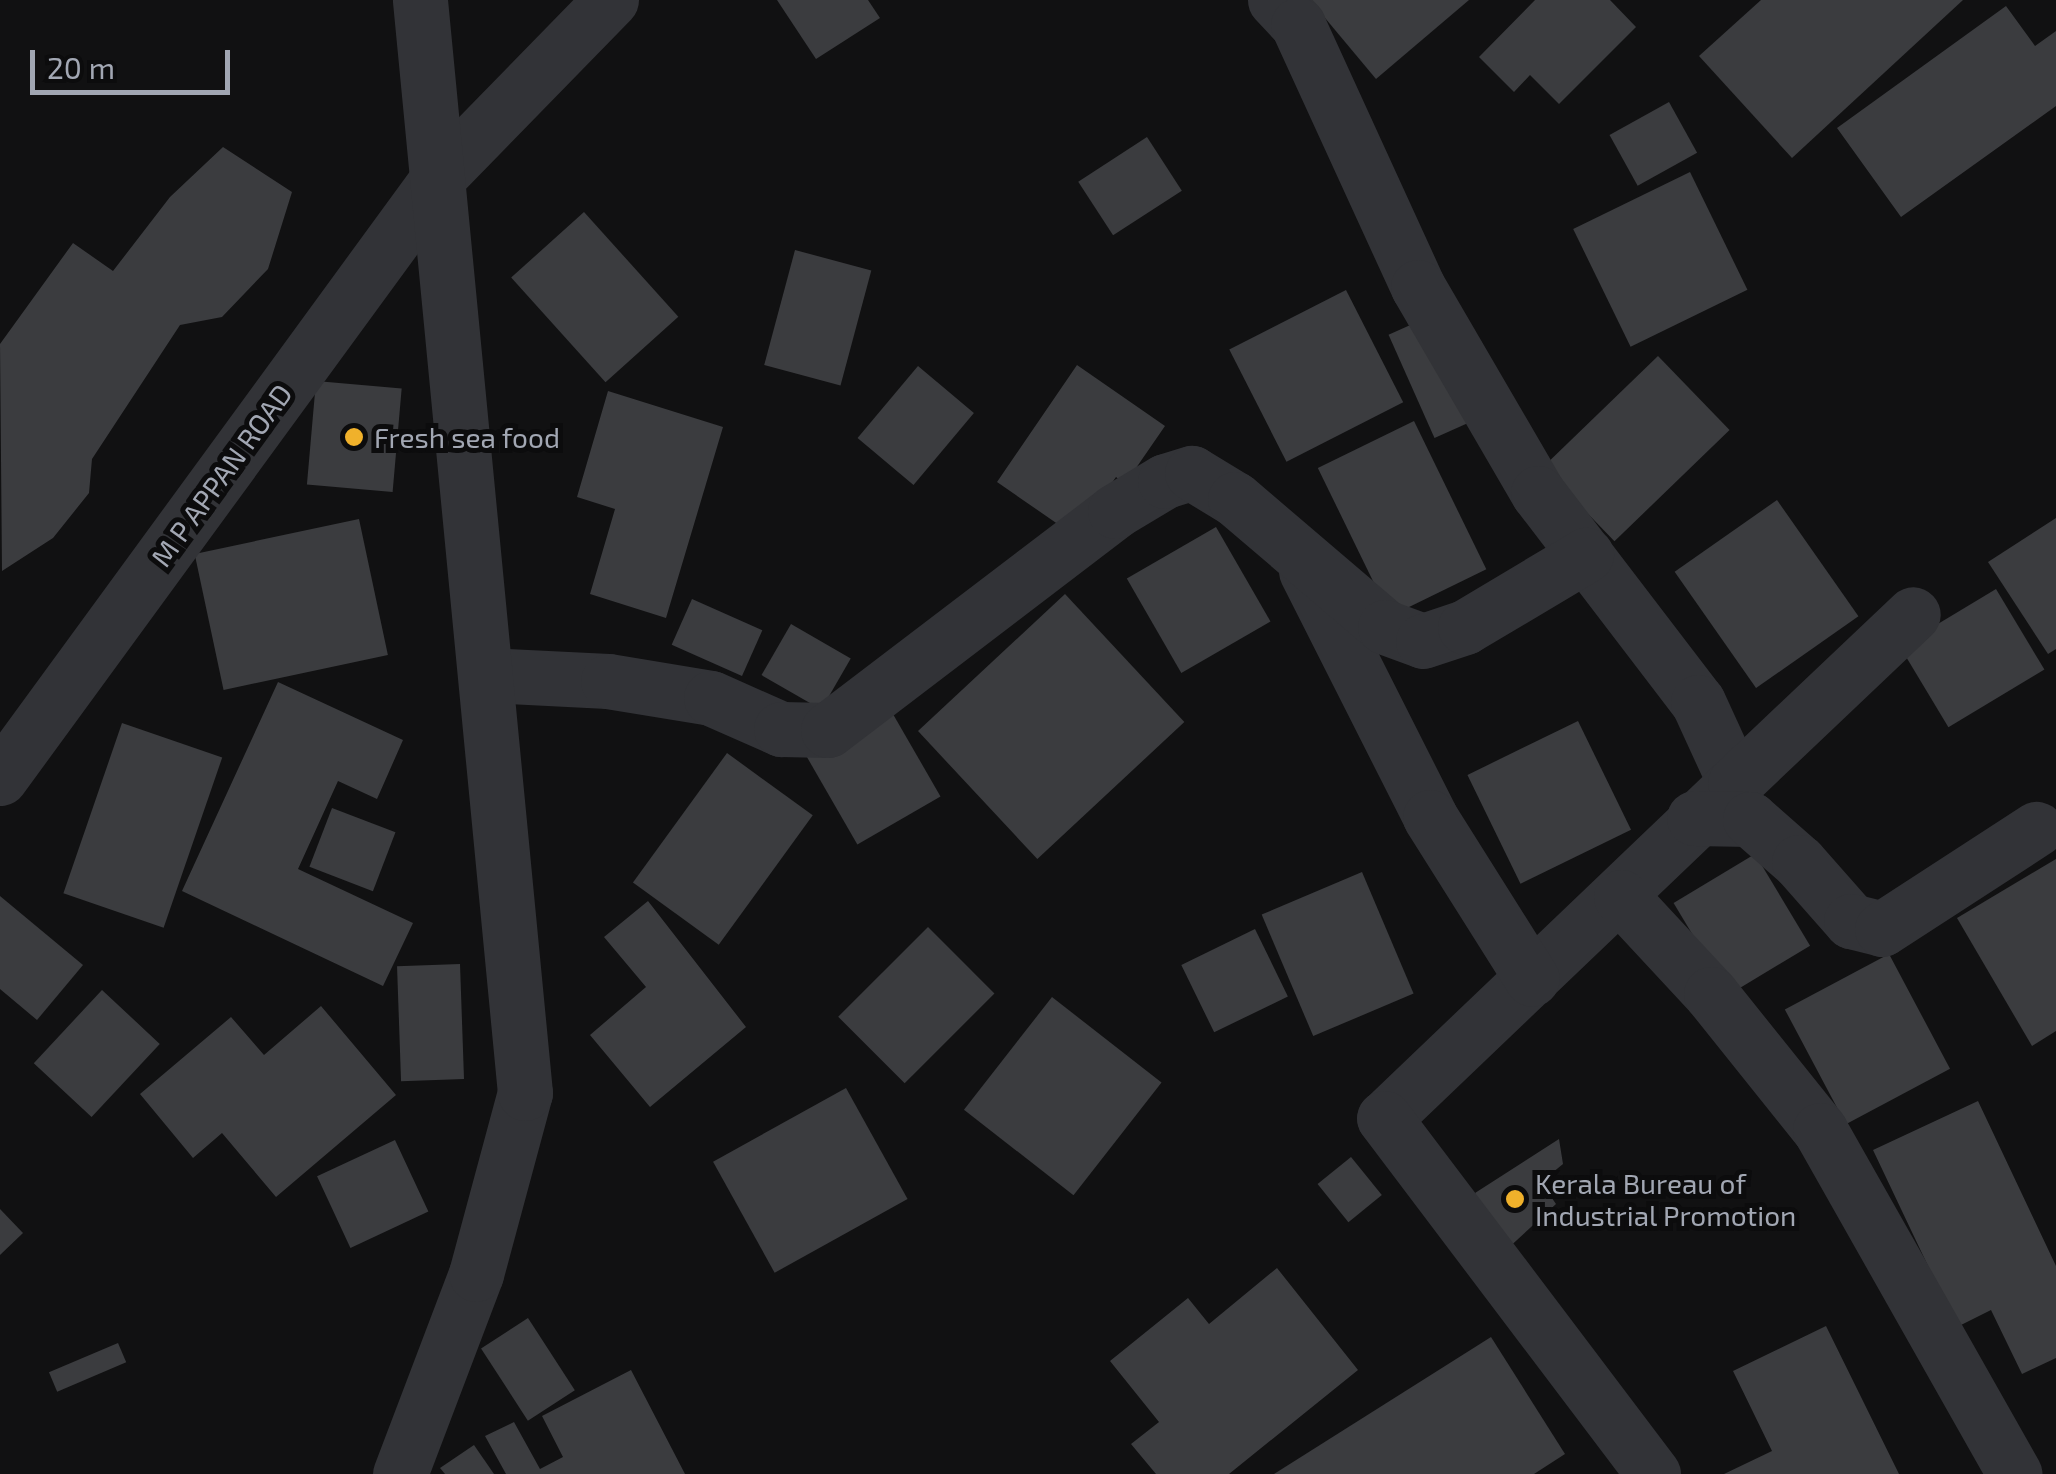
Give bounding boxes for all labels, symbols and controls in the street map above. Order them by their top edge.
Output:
scale bar [35,30,235,92]
text: 20 m [47,49,115,85]
street label: M P APPAN ROAD [143,377,299,573]
place label: Fresh sea food [374,420,560,454]
marker: Fresh sea food [343,426,365,448]
place label: Kerala Bureau of Industrial Promotion [1535,1166,1797,1232]
marker: Kerala Bureau of Industrial Promotion [1504,1188,1526,1210]

